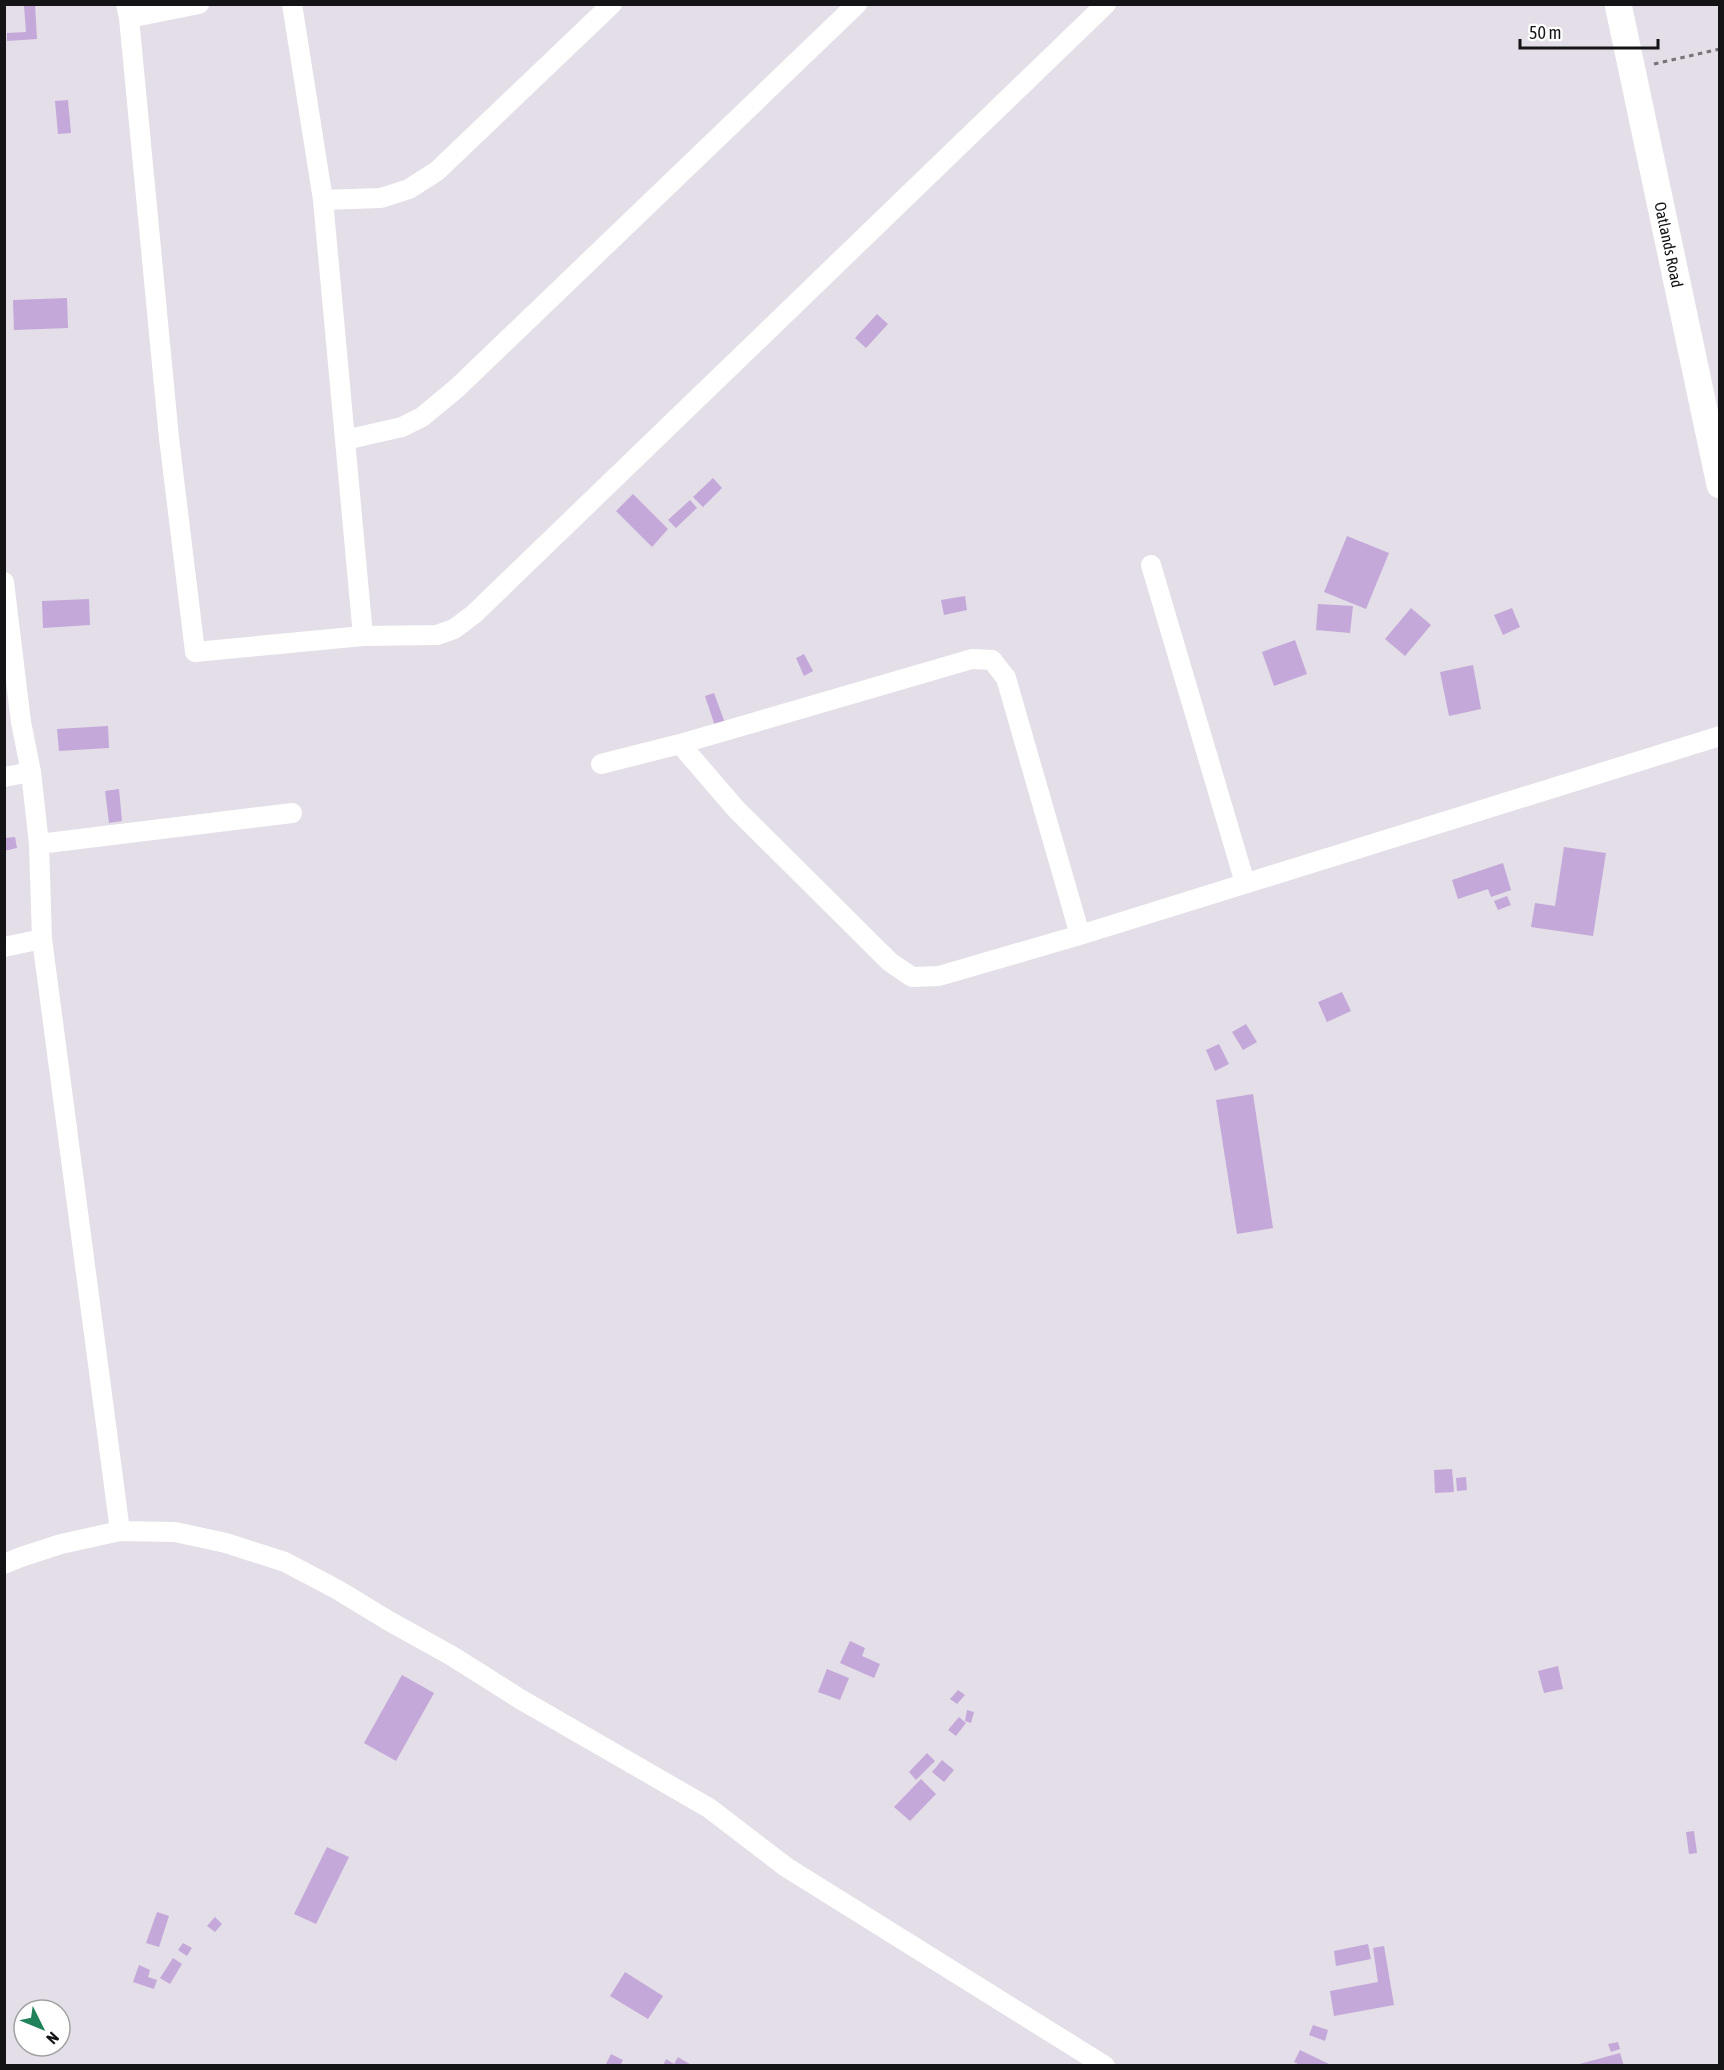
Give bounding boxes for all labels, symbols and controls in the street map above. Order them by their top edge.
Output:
scale bar [1520,12,1658,50]
text: 50 m [1529,22,1561,43]
street label: Oatlands Road [1651,200,1687,289]
north arrow [12,1998,72,2058]
text: N [43,2029,63,2048]

